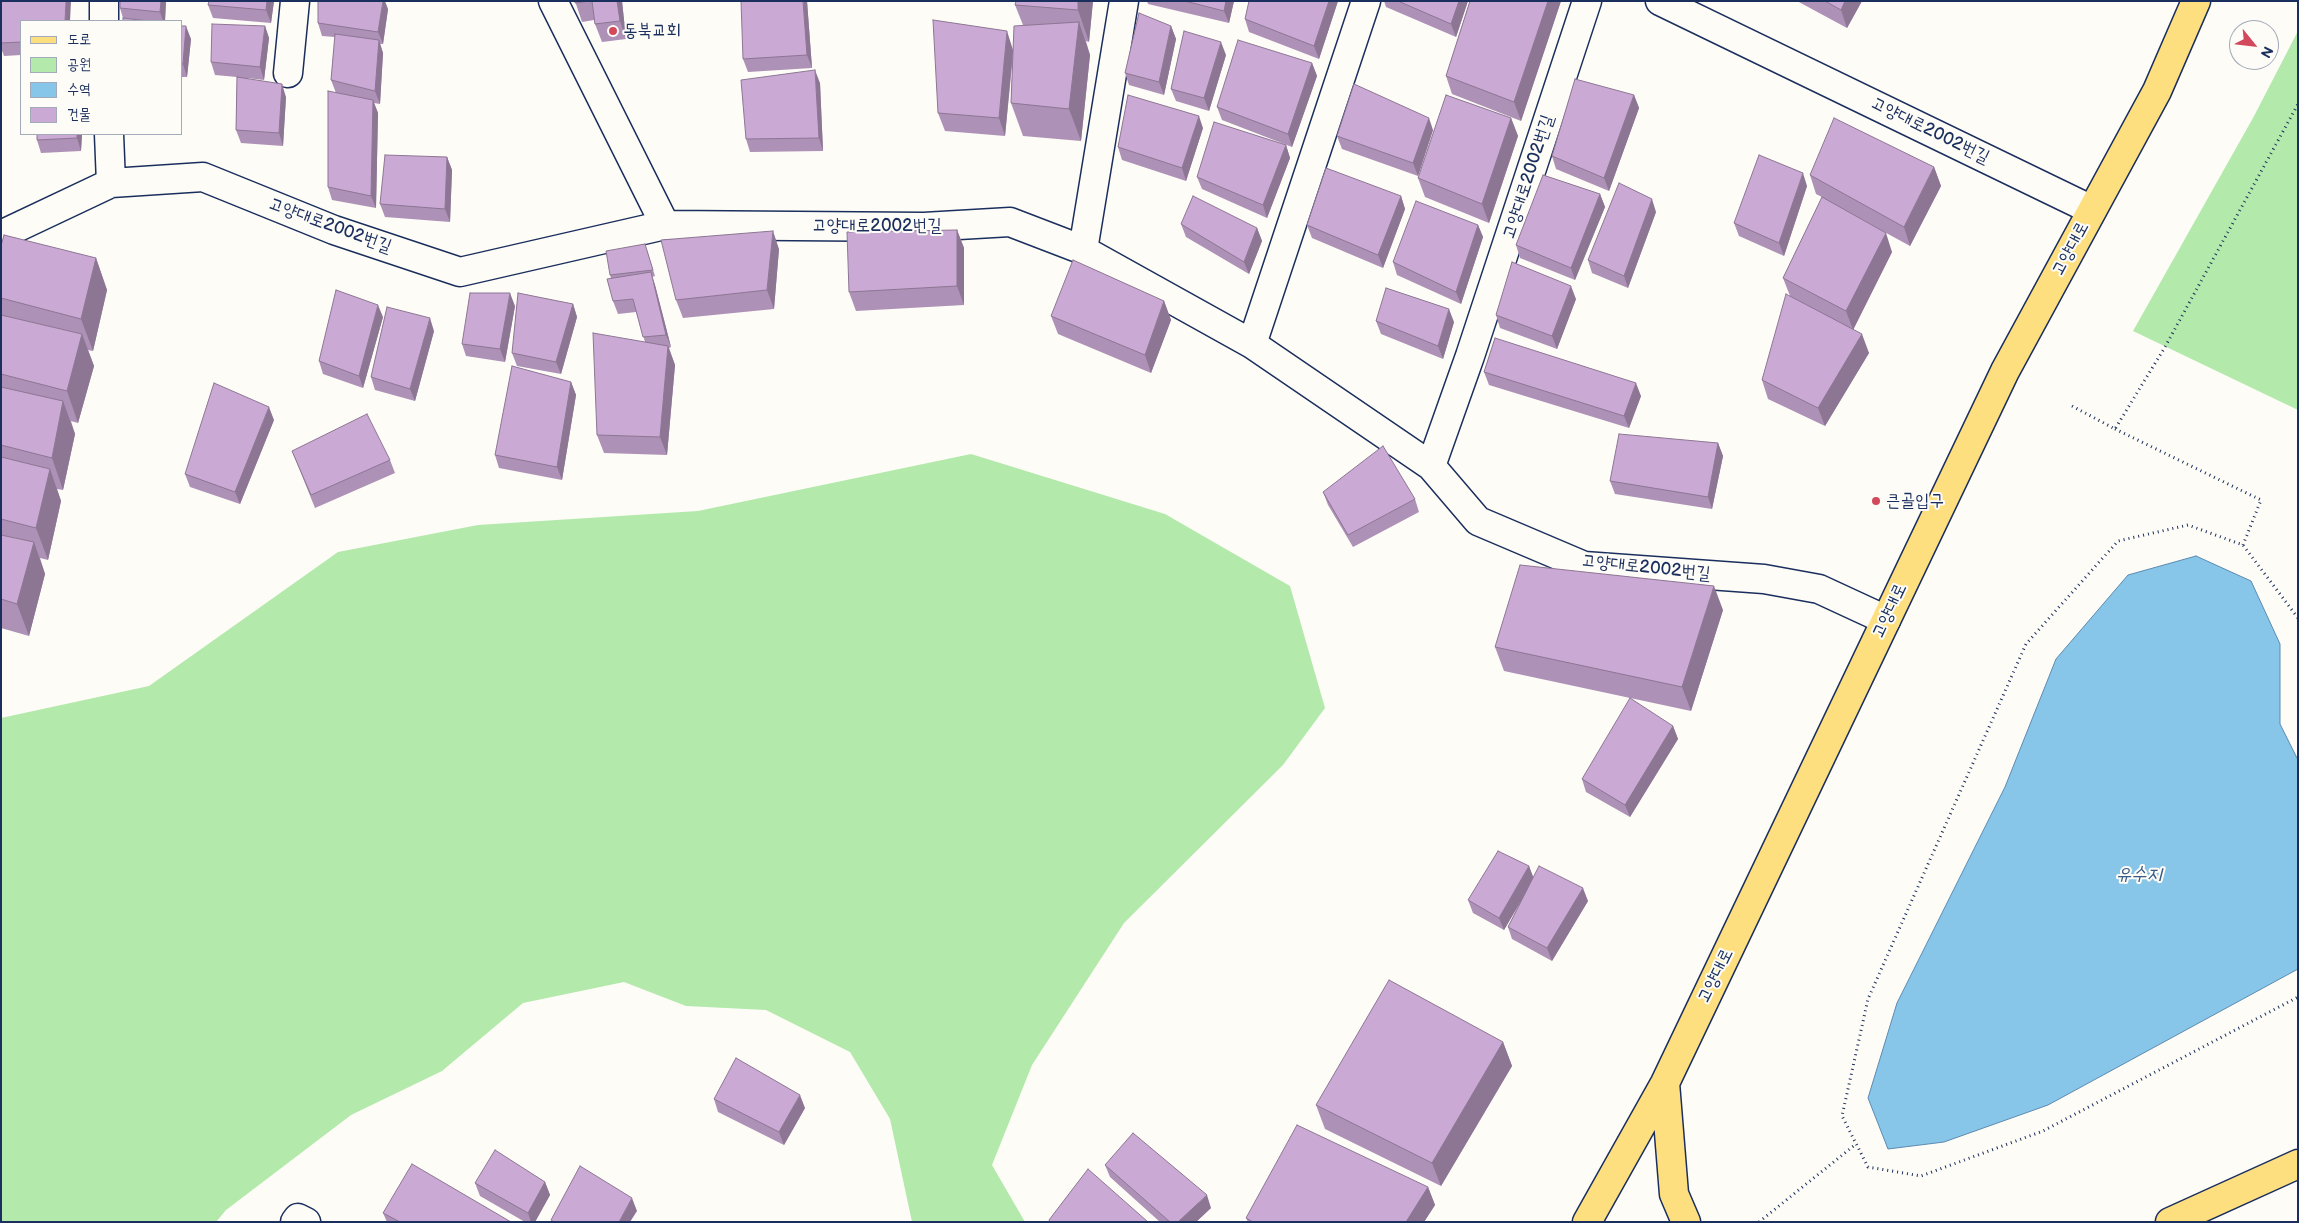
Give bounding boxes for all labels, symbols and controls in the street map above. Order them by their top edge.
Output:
legend [20,20,182,135]
place label: 동북교회 [623,20,681,42]
north arrow [2229,20,2279,70]
marker: 동북교회 [607,25,619,37]
text: 도로 [67,30,91,49]
text: N [2257,43,2277,61]
text: 공원 [67,55,91,74]
text: 수역 [67,80,91,99]
street label: 고양대로2002번길 [1867,93,1993,169]
text: 건물 [67,105,91,124]
street label: 고양대로2002번길 [1499,112,1559,242]
street label: 고양대로2002번길 [266,194,394,258]
street label: 고양대로2002번길 [812,215,942,237]
street label: 고양대로 [2048,218,2094,280]
place label: 큰골입구 [1886,490,1944,512]
marker: 큰골입구 [1870,495,1882,507]
street label: 고양대로2002번길 [1581,551,1711,585]
street label: 고양대로 [1868,580,1912,642]
water label: 유수지 [2116,864,2162,886]
street label: 고양대로 [1694,945,1738,1007]

